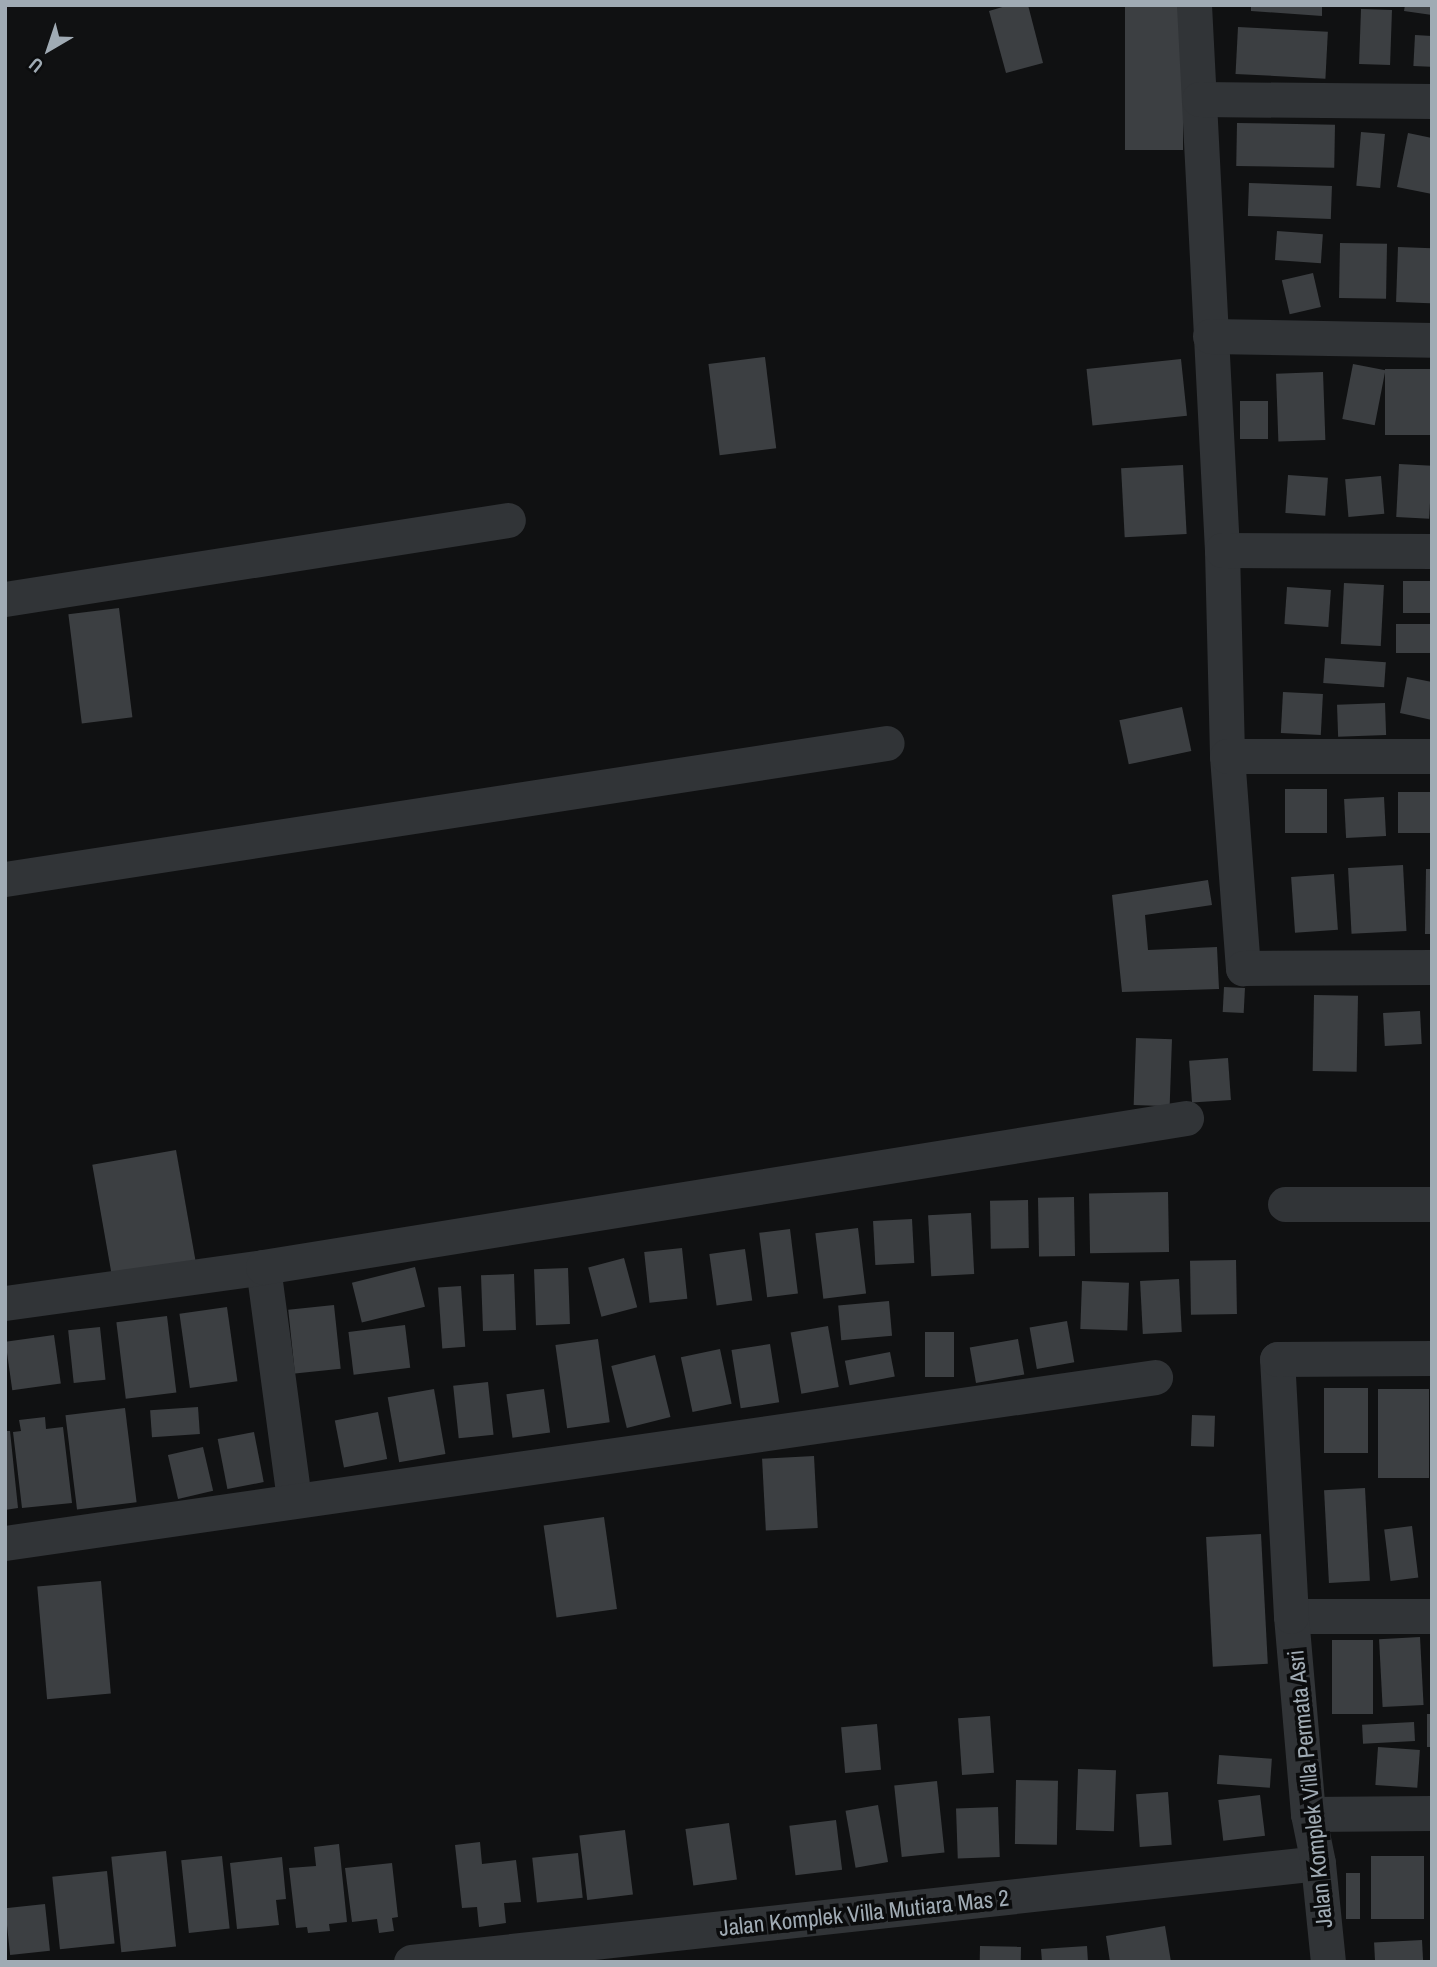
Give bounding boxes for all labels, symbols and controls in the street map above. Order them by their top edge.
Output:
north arrow [14,14,84,84]
text: U [23,52,48,79]
street label: Jalan Komplek Villa Permata Asri [1282,1648,1338,1930]
street label: Jalan Komplek Villa Mutiara Mas 2 [718,1884,1010,1942]

